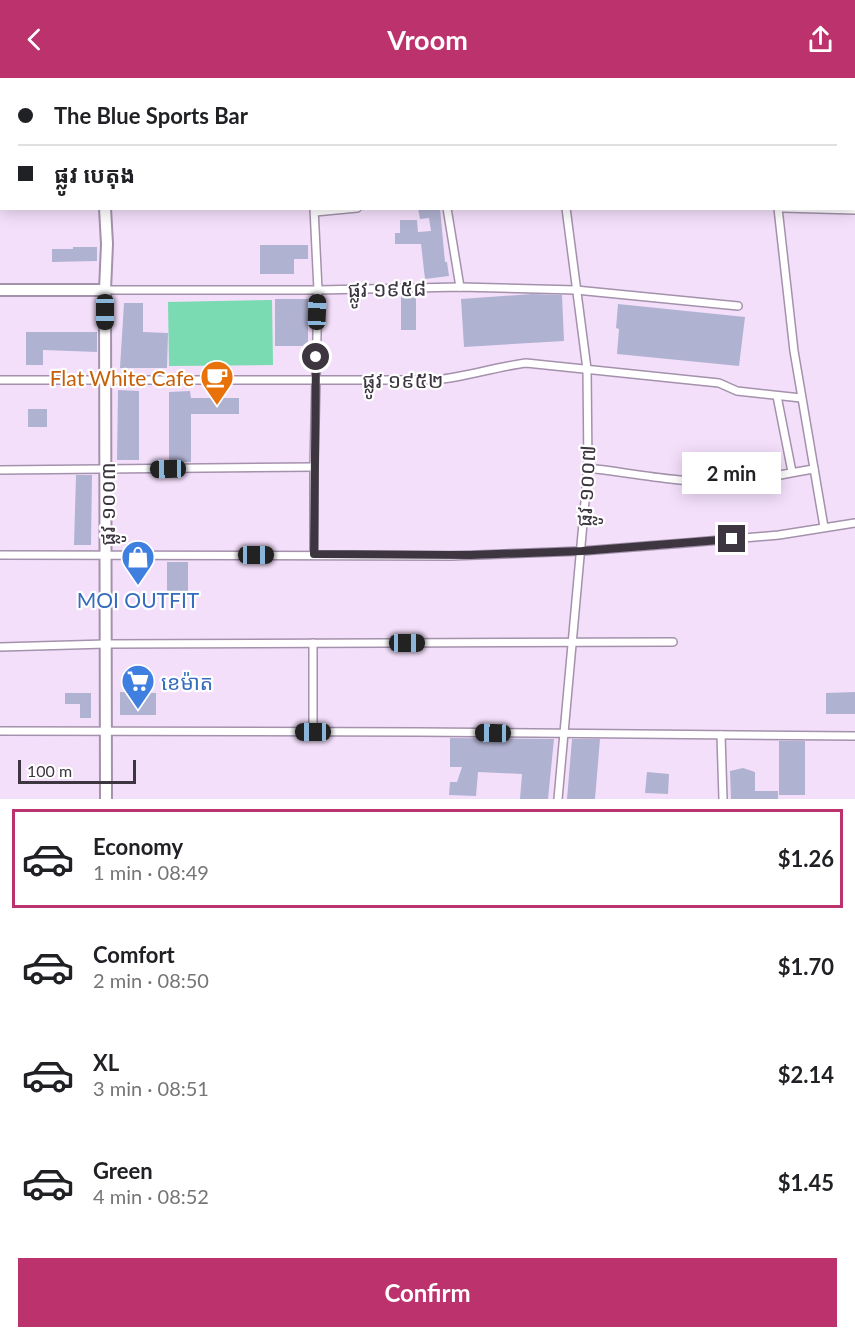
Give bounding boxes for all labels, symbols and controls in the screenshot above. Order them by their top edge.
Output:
icon: back [18,23,51,56]
text: Vroom [387,23,468,56]
icon: share [804,23,837,56]
text: The Blue Sports Bar [54,102,248,129]
text: ផ្លូវ បេតុង [54,161,135,188]
street label: ផ្លូវ ១៩៥៨ [347,275,427,309]
car [96,294,114,330]
car [307,294,327,330]
route start [302,343,329,370]
cafe icon: Flat White Cafe [199,359,235,406]
place label: Flat White Cafe [50,365,194,390]
street label: ផ្លូវ ១៩៥២ [362,367,444,400]
street label: ផ្លូវ ១០០៧ [570,444,608,528]
callout: 2 min [682,452,782,494]
car [150,460,186,478]
text: 2 min [707,461,756,485]
street label: ផ្លូវ ១០០៣ [94,462,127,546]
route end [718,525,745,552]
shop icon: MOI OUTFIT [120,539,156,586]
car [238,546,274,564]
place label: MOI OUTFIT [77,587,200,612]
car [389,634,425,652]
supermarket icon: ខេម៉ាត [120,663,156,710]
place label: ខេម៉ាត [161,669,213,694]
car [295,723,331,741]
car [475,724,511,742]
scale bar [18,757,136,784]
text: 100 m [27,761,72,780]
icon: car [21,832,75,886]
text: Economy [93,833,183,860]
text: $1.26 [778,845,834,872]
text: 1 min · 08:49 [93,860,209,884]
icon: car [21,940,75,994]
text: Comfort [93,941,175,968]
text: $1.70 [778,953,834,980]
text: 2 min · 08:50 [93,968,209,992]
icon: car [21,1048,75,1102]
text: XL [93,1049,119,1076]
text: $2.14 [778,1061,834,1088]
text: 3 min · 08:51 [93,1076,209,1100]
icon: car [21,1156,75,1210]
text: Green [93,1157,153,1184]
text: $1.45 [778,1169,834,1196]
text: 4 min · 08:52 [93,1184,209,1208]
button: Confirm [18,1258,837,1327]

